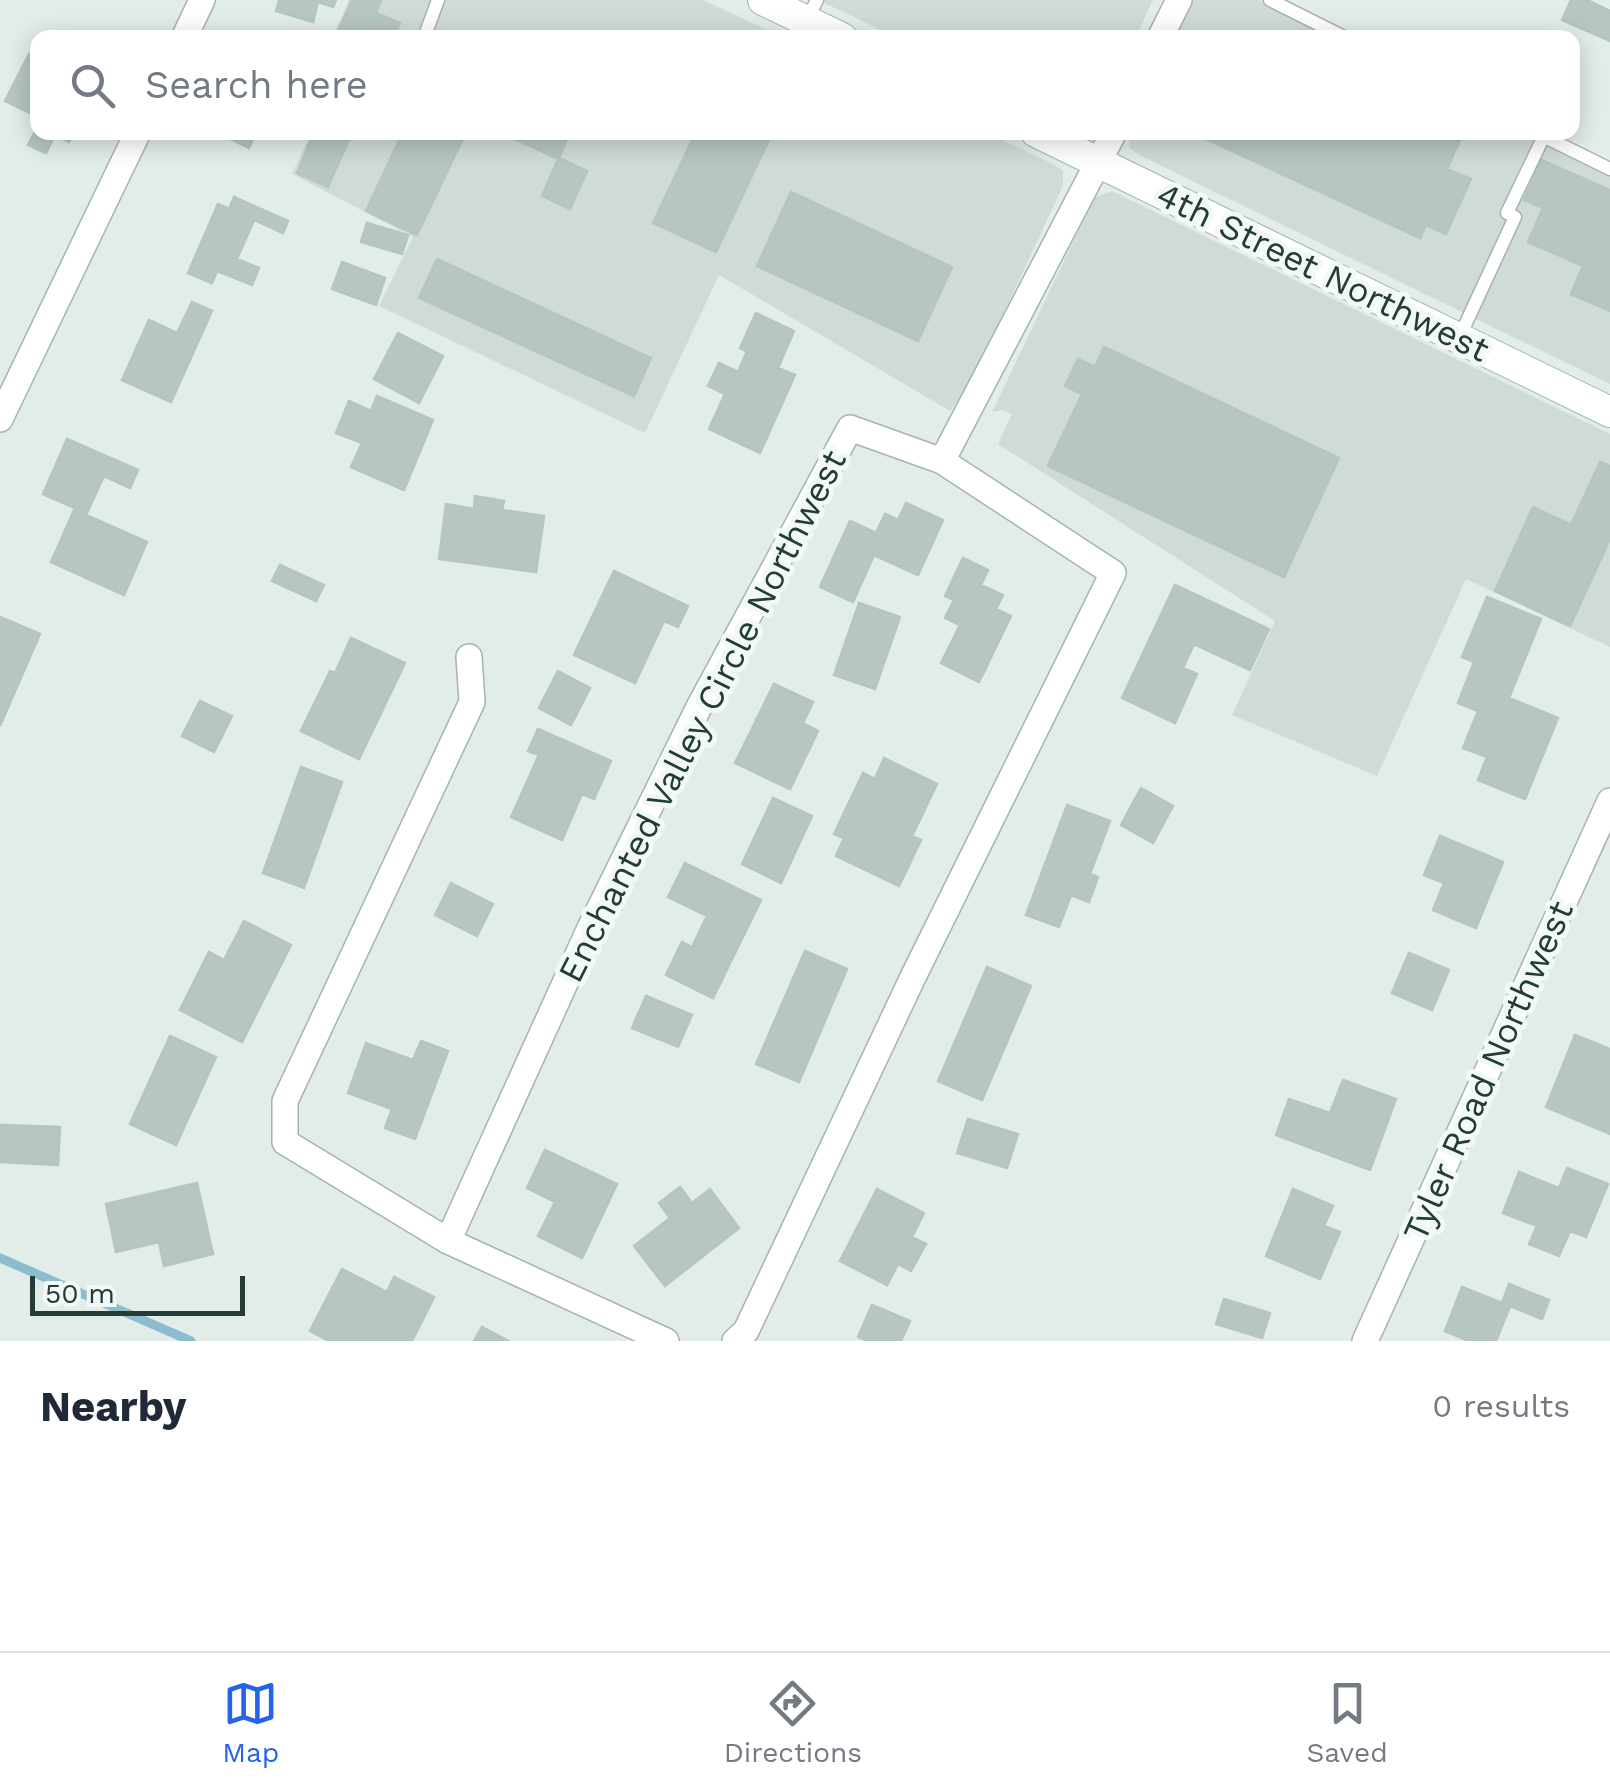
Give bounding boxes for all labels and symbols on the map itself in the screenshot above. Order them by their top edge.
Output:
street label: 4th Street Northwest [1150,173,1496,371]
street label: Enchanted Valley Circle Northwest [549,443,855,989]
street label: Tyler Road Northwest [1394,894,1582,1247]
scale bar [30,1271,245,1316]

